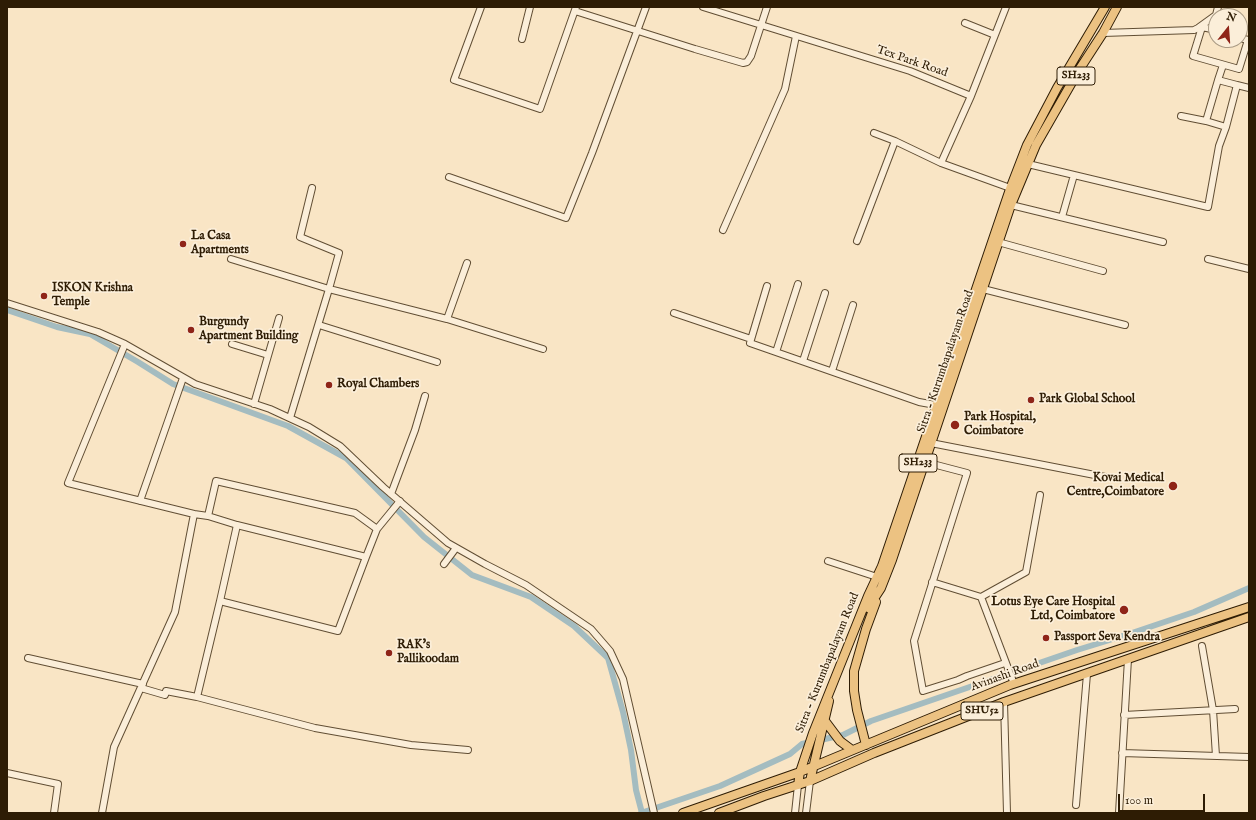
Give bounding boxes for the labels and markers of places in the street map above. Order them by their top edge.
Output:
place label: La Casa Apartments [191,230,249,258]
marker: La Casa Apartments [178,239,188,249]
place label: ISKON Krishna Temple [52,282,133,310]
marker: ISKON Krishna Temple [39,291,49,301]
place label: Burgundy Apartment Building [199,316,298,344]
marker: Burgundy Apartment Building [186,325,196,335]
place label: Royal Chambers [337,378,419,392]
marker: Royal Chambers [324,380,334,390]
place label: Park Global School [1039,393,1135,407]
marker: Park Global School [1026,395,1036,405]
place label: Park Hospital, Coimbatore [964,411,1036,439]
marker: Park Hospital, Coimbatore [949,419,961,431]
place label: Kovai Medical Centre,Coimbatore [1067,472,1164,500]
marker: Kovai Medical Centre,Coimbatore [1167,480,1179,492]
place label: Lotus Eye Care Hospital Ltd, Coimbatore [991,596,1115,624]
marker: Lotus Eye Care Hospital Ltd, Coimbatore [1118,604,1130,616]
place label: Passport Seva Kendra [1054,631,1160,645]
marker: Passport Seva Kendra [1041,633,1051,643]
place label: RAK's Pallikoodam [397,639,459,667]
marker: RAK's Pallikoodam [384,648,394,658]

